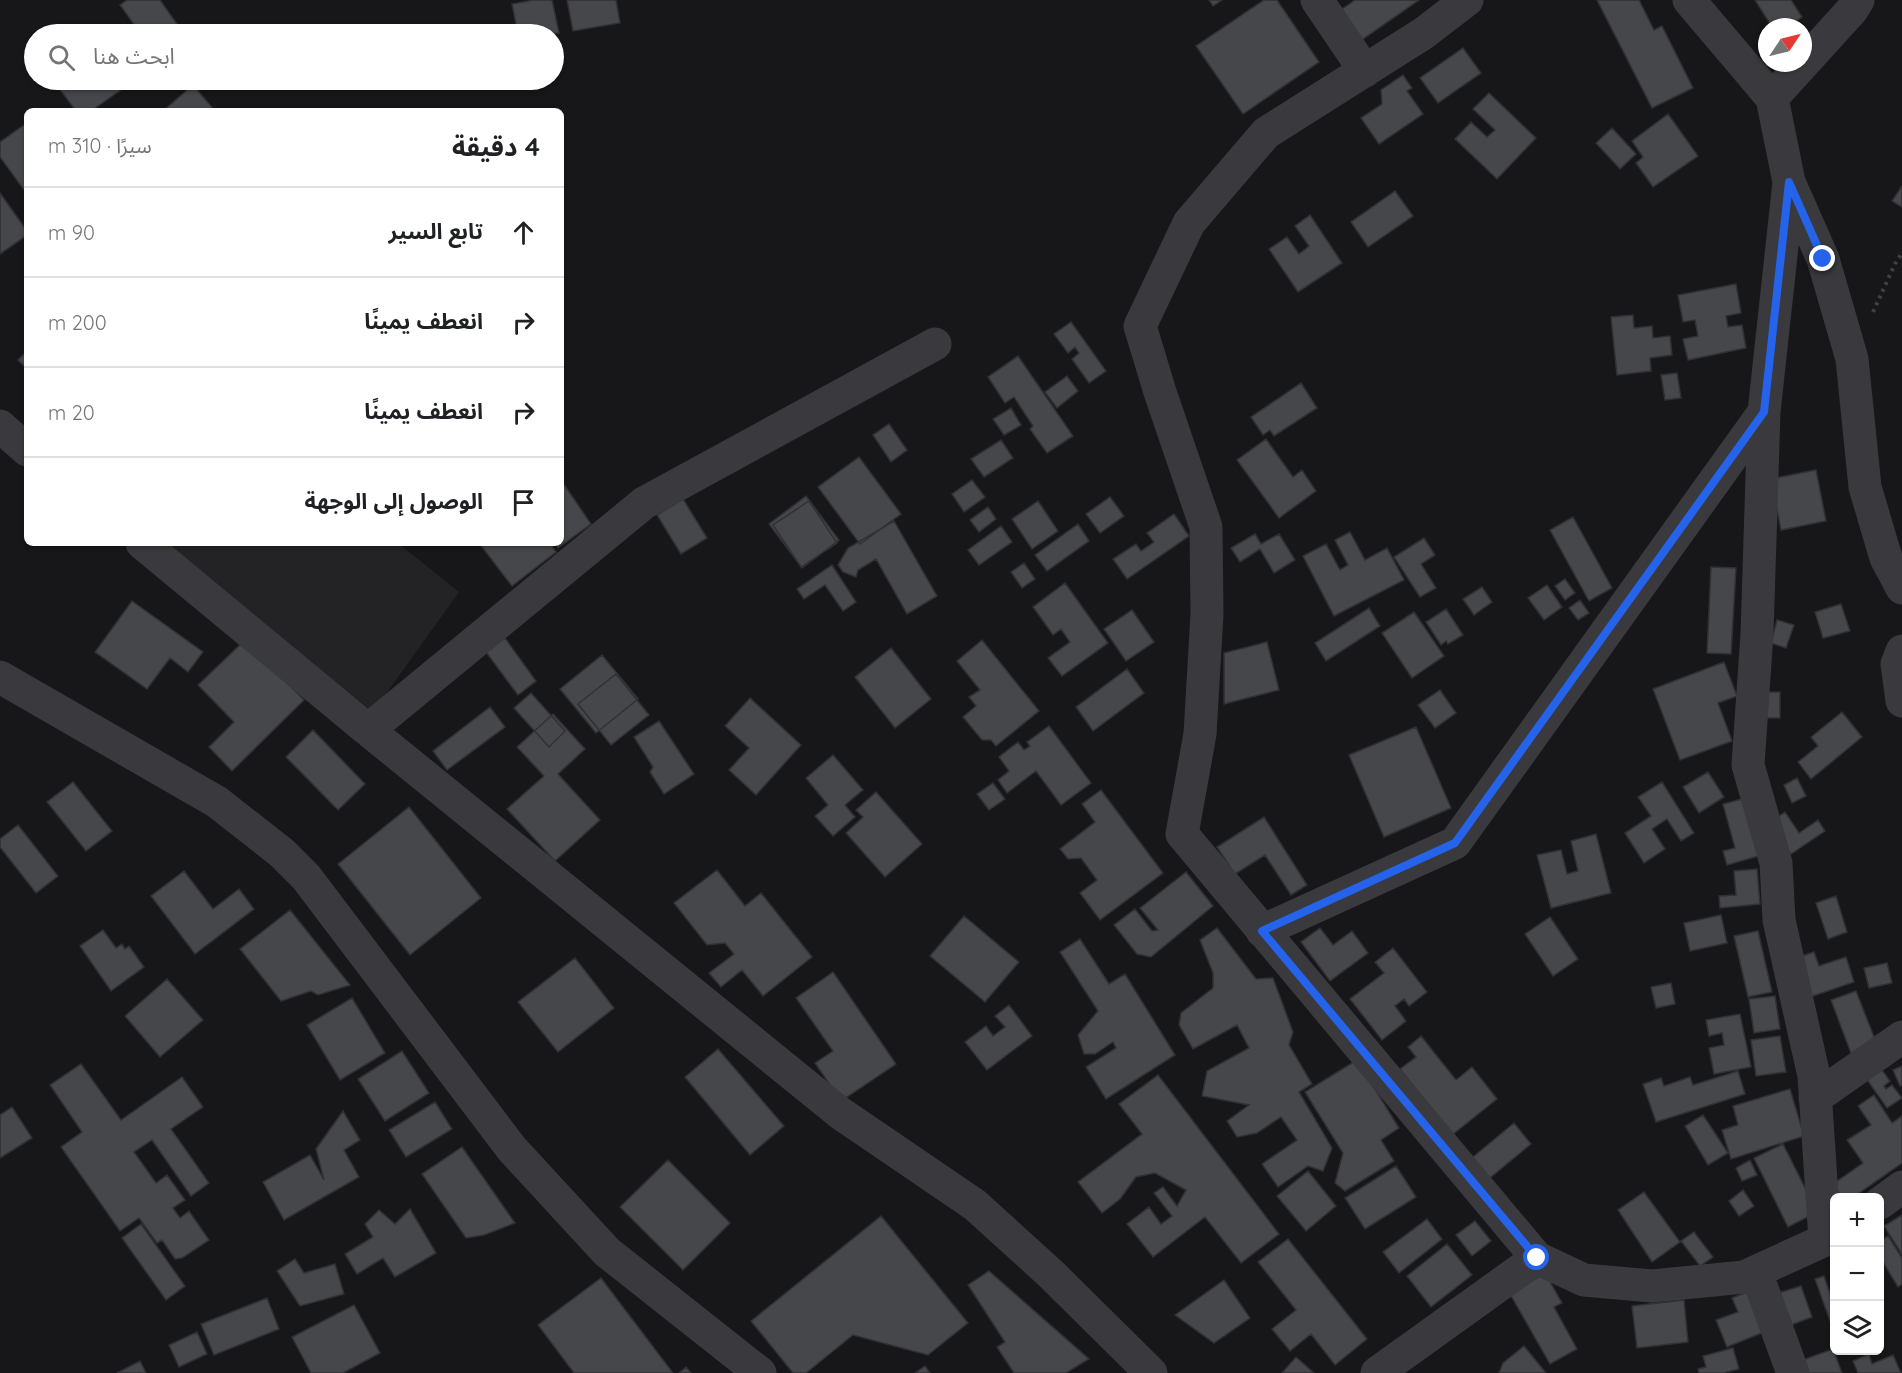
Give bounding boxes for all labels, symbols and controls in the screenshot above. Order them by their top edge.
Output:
north arrow [1758,18,1812,72]
search box [24,24,564,90]
icon: search [45,41,78,74]
text: ابحث هنا [93,42,175,70]
text: 4 دقيقة [452,130,540,163]
text: سيرًا · 310 m [48,133,152,158]
icon: ahead [507,216,540,249]
text: تابع السير [389,217,483,245]
text: 90 m [48,220,95,245]
route end [1809,245,1835,271]
icon: right [507,306,540,339]
text: انعطف يمينًا [364,307,483,335]
text: 200 m [48,310,107,335]
icon: right [507,396,540,429]
text: انعطف يمينًا [364,397,483,425]
text: 20 m [48,400,95,425]
icon: arrive [507,486,540,519]
text: الوصول إلى الوجهة [305,487,483,515]
map controls [1830,1193,1884,1355]
button: + [1830,1193,1884,1247]
route start [1523,1244,1549,1270]
button: − [1830,1247,1884,1301]
button: layers [1830,1301,1884,1355]

